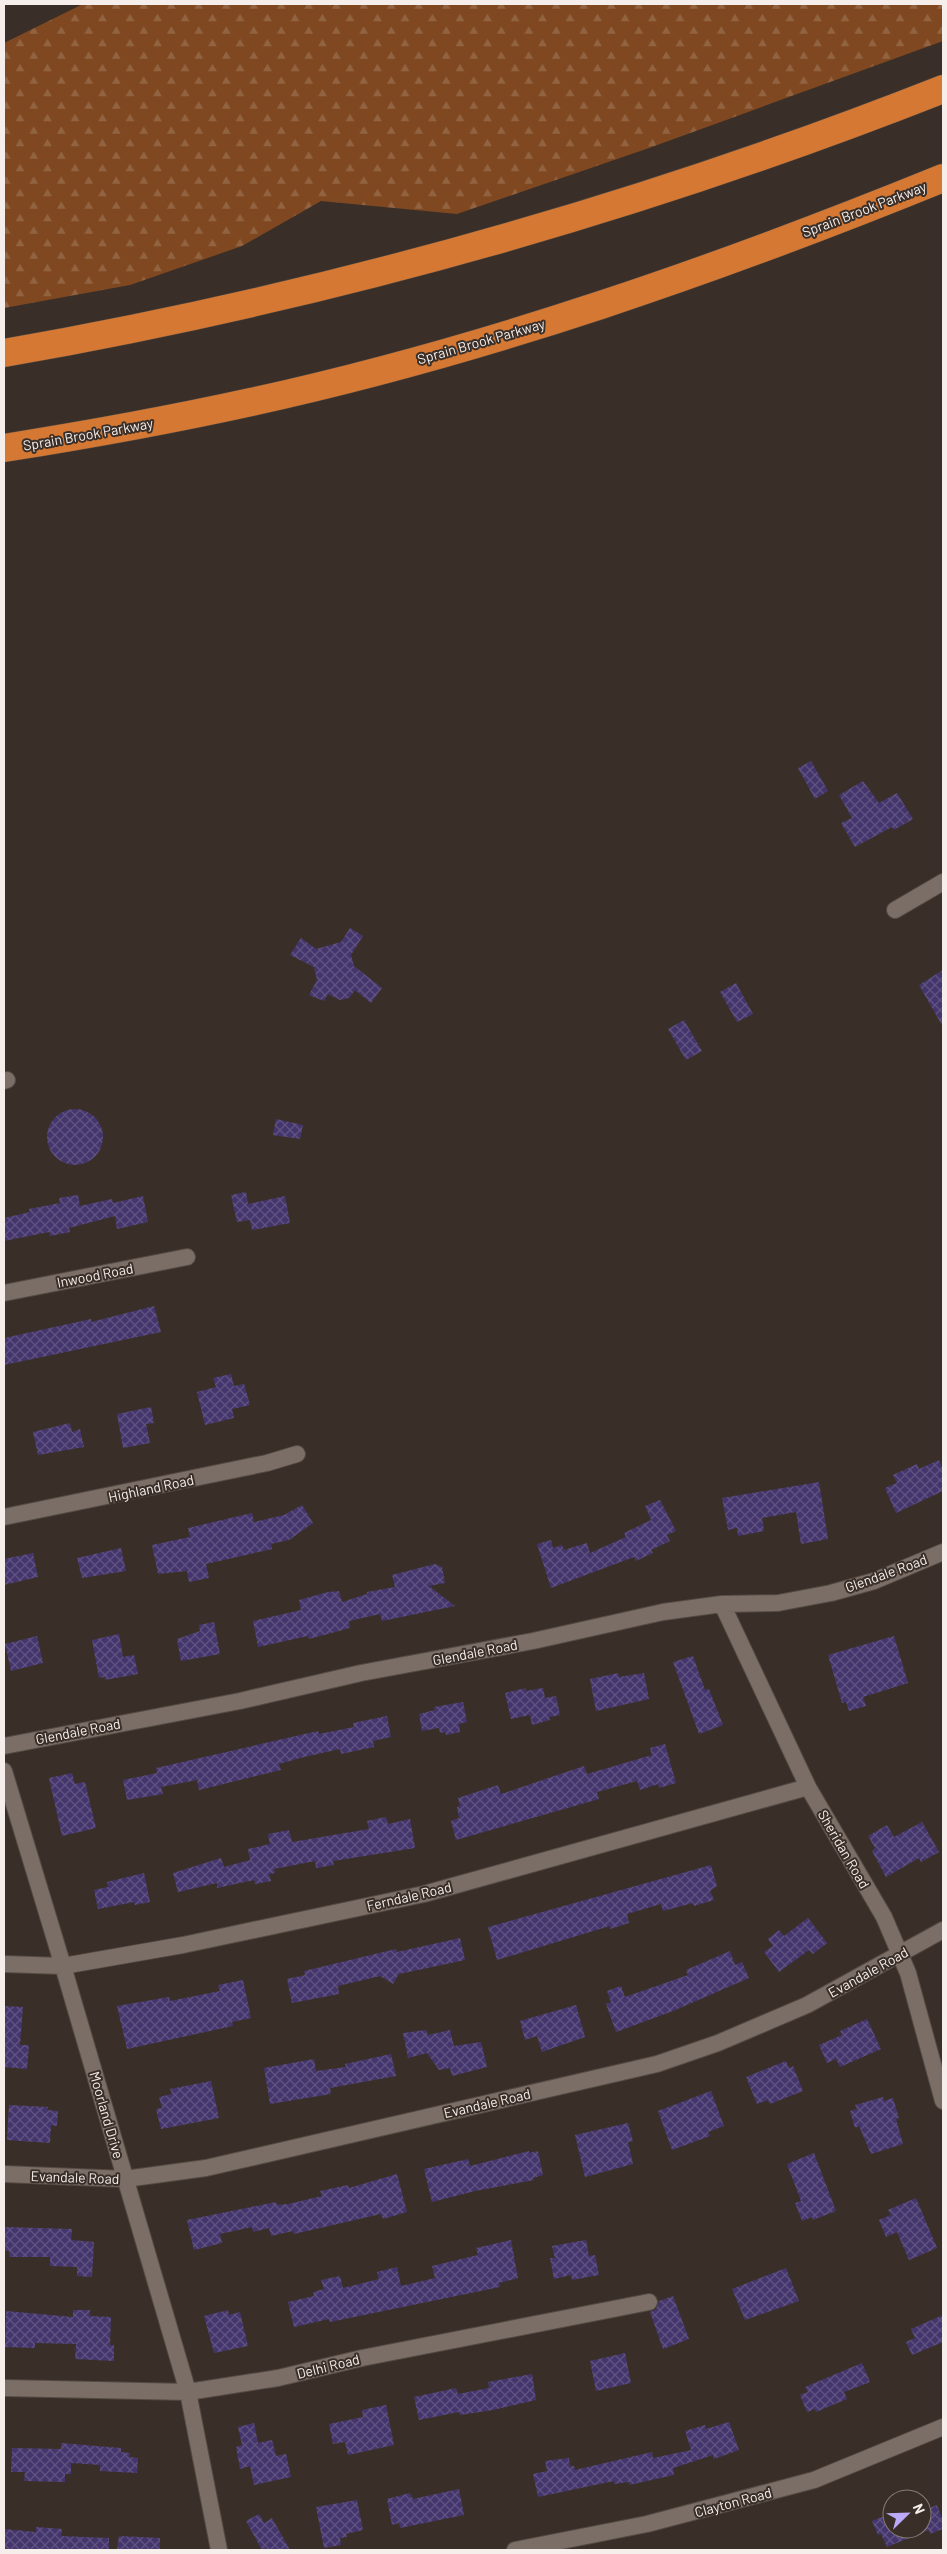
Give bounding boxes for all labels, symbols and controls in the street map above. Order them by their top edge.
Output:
street label: Sprain Brook Parkway [799,177,929,241]
street label: Sprain Brook Parkway [415,315,547,367]
street label: Sprain Brook Parkway [22,414,155,454]
street label: Inwood Road [55,1259,135,1291]
street label: Highland Road [107,1471,195,1505]
street label: Glendale Road [843,1550,929,1596]
street label: Glendale Road [431,1635,519,1669]
street label: Glendale Road [34,1714,122,1748]
street label: Sheridan Road [815,1807,873,1891]
street label: Ferndale Road [365,1878,453,1914]
street label: Evandale Road [825,1943,911,2001]
street label: Moorland Drive [86,2069,128,2161]
street label: Evandale Road [442,2085,532,2121]
street label: Evandale Road [30,2167,120,2187]
street label: Delhi Road [295,2350,361,2382]
street label: Clayton Road [693,2484,773,2520]
north arrow [882,2489,932,2539]
text: N [910,2501,929,2516]

